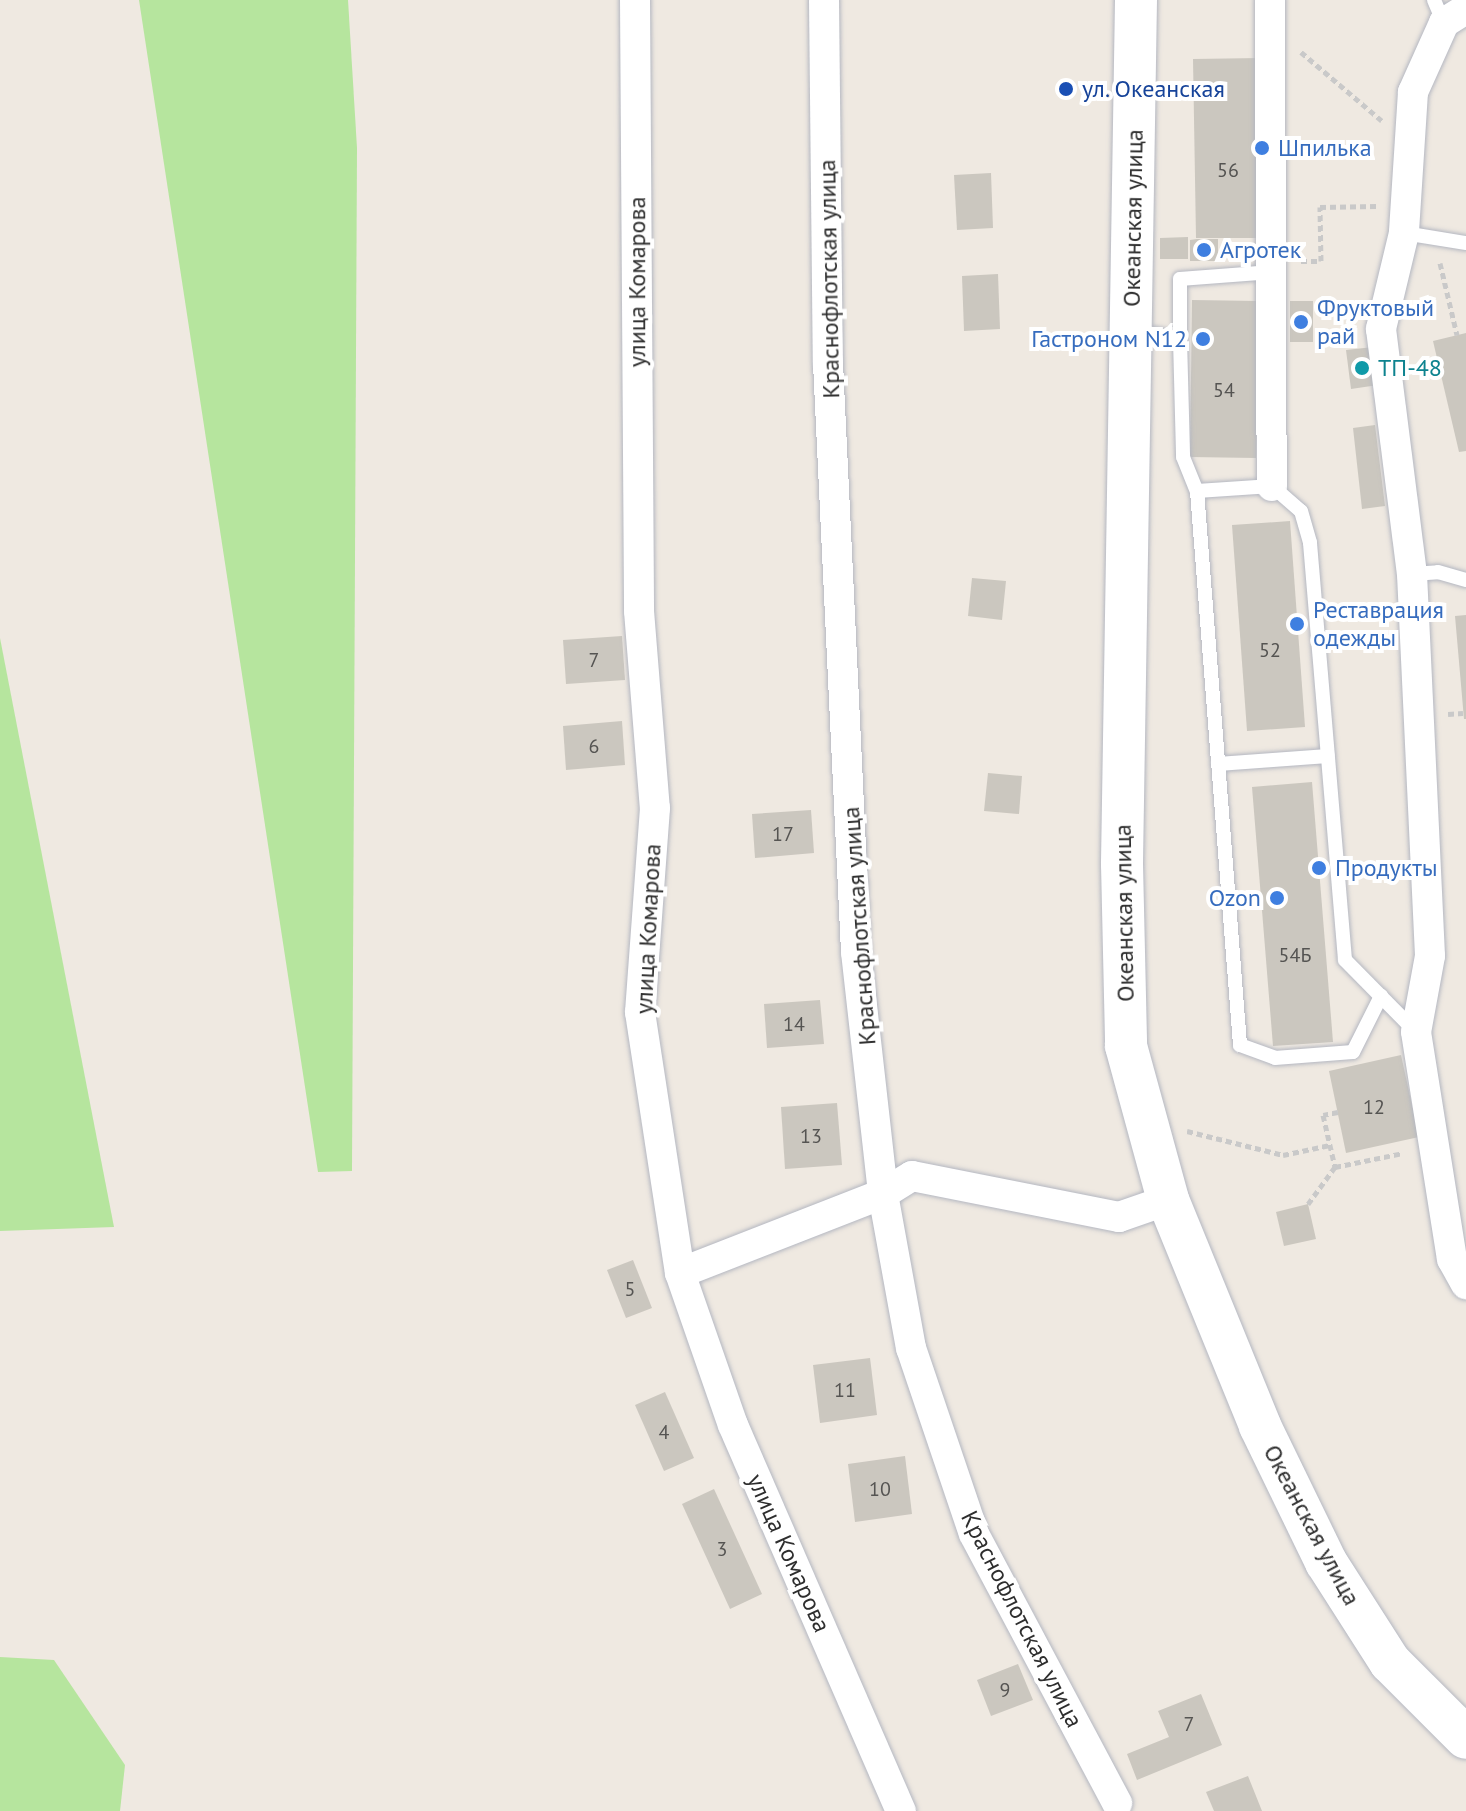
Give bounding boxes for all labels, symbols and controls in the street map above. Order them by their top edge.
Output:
place label: ул. Океанская [1082,75,1227,103]
marker: ул. Океанская [1057,80,1075,98]
street label: Океанская улица [1117,129,1149,307]
place label: Шпилька [1278,134,1372,162]
marker: Шпилька [1253,139,1271,157]
house number: 56 [1217,158,1239,182]
street label: Краснофлотская улица [813,159,845,399]
street label: улица Комарова [623,197,651,367]
place label: Агротек [1220,236,1301,264]
marker: Агротек [1195,241,1213,259]
place label: Фруктовый рай [1317,294,1434,350]
marker: Фруктовый рай [1292,313,1310,331]
place label: Гастроном N12 [1031,325,1187,353]
marker: Гастроном N12 [1194,330,1212,348]
place label: ТП-48 [1378,354,1442,382]
marker: ТП-48 [1353,359,1371,377]
house number: 54 [1213,378,1235,402]
place label: Реставрация одежды [1313,596,1444,652]
marker: Реставрация одежды [1288,615,1306,633]
house number: 52 [1259,638,1281,662]
house number: 7 [589,648,599,672]
house number: 6 [589,734,599,758]
street label: Краснофлотская улица [836,806,882,1046]
house number: 17 [772,822,794,846]
street label: Океанская улица [1108,824,1140,1002]
street label: улица Комарова [629,843,667,1015]
place label: Продукты [1335,854,1438,882]
marker: Продукты [1310,859,1328,877]
place label: Ozon [1209,884,1261,912]
marker: Ozon [1268,889,1286,907]
house number: 54Б [1279,943,1311,967]
house number: 14 [783,1012,805,1036]
house number: 12 [1363,1095,1385,1119]
house number: 13 [800,1124,822,1148]
house number: 5 [625,1277,635,1301]
house number: 11 [834,1378,856,1402]
house number: 4 [659,1420,669,1444]
street label: Океанская улица [1258,1440,1366,1610]
street label: улица Комарова [741,1469,837,1637]
house number: 10 [869,1477,891,1501]
street label: Краснофлотская улица [955,1506,1089,1732]
house number: 3 [717,1537,727,1561]
house number: 9 [1000,1678,1010,1702]
house number: 7 [1184,1712,1194,1736]

